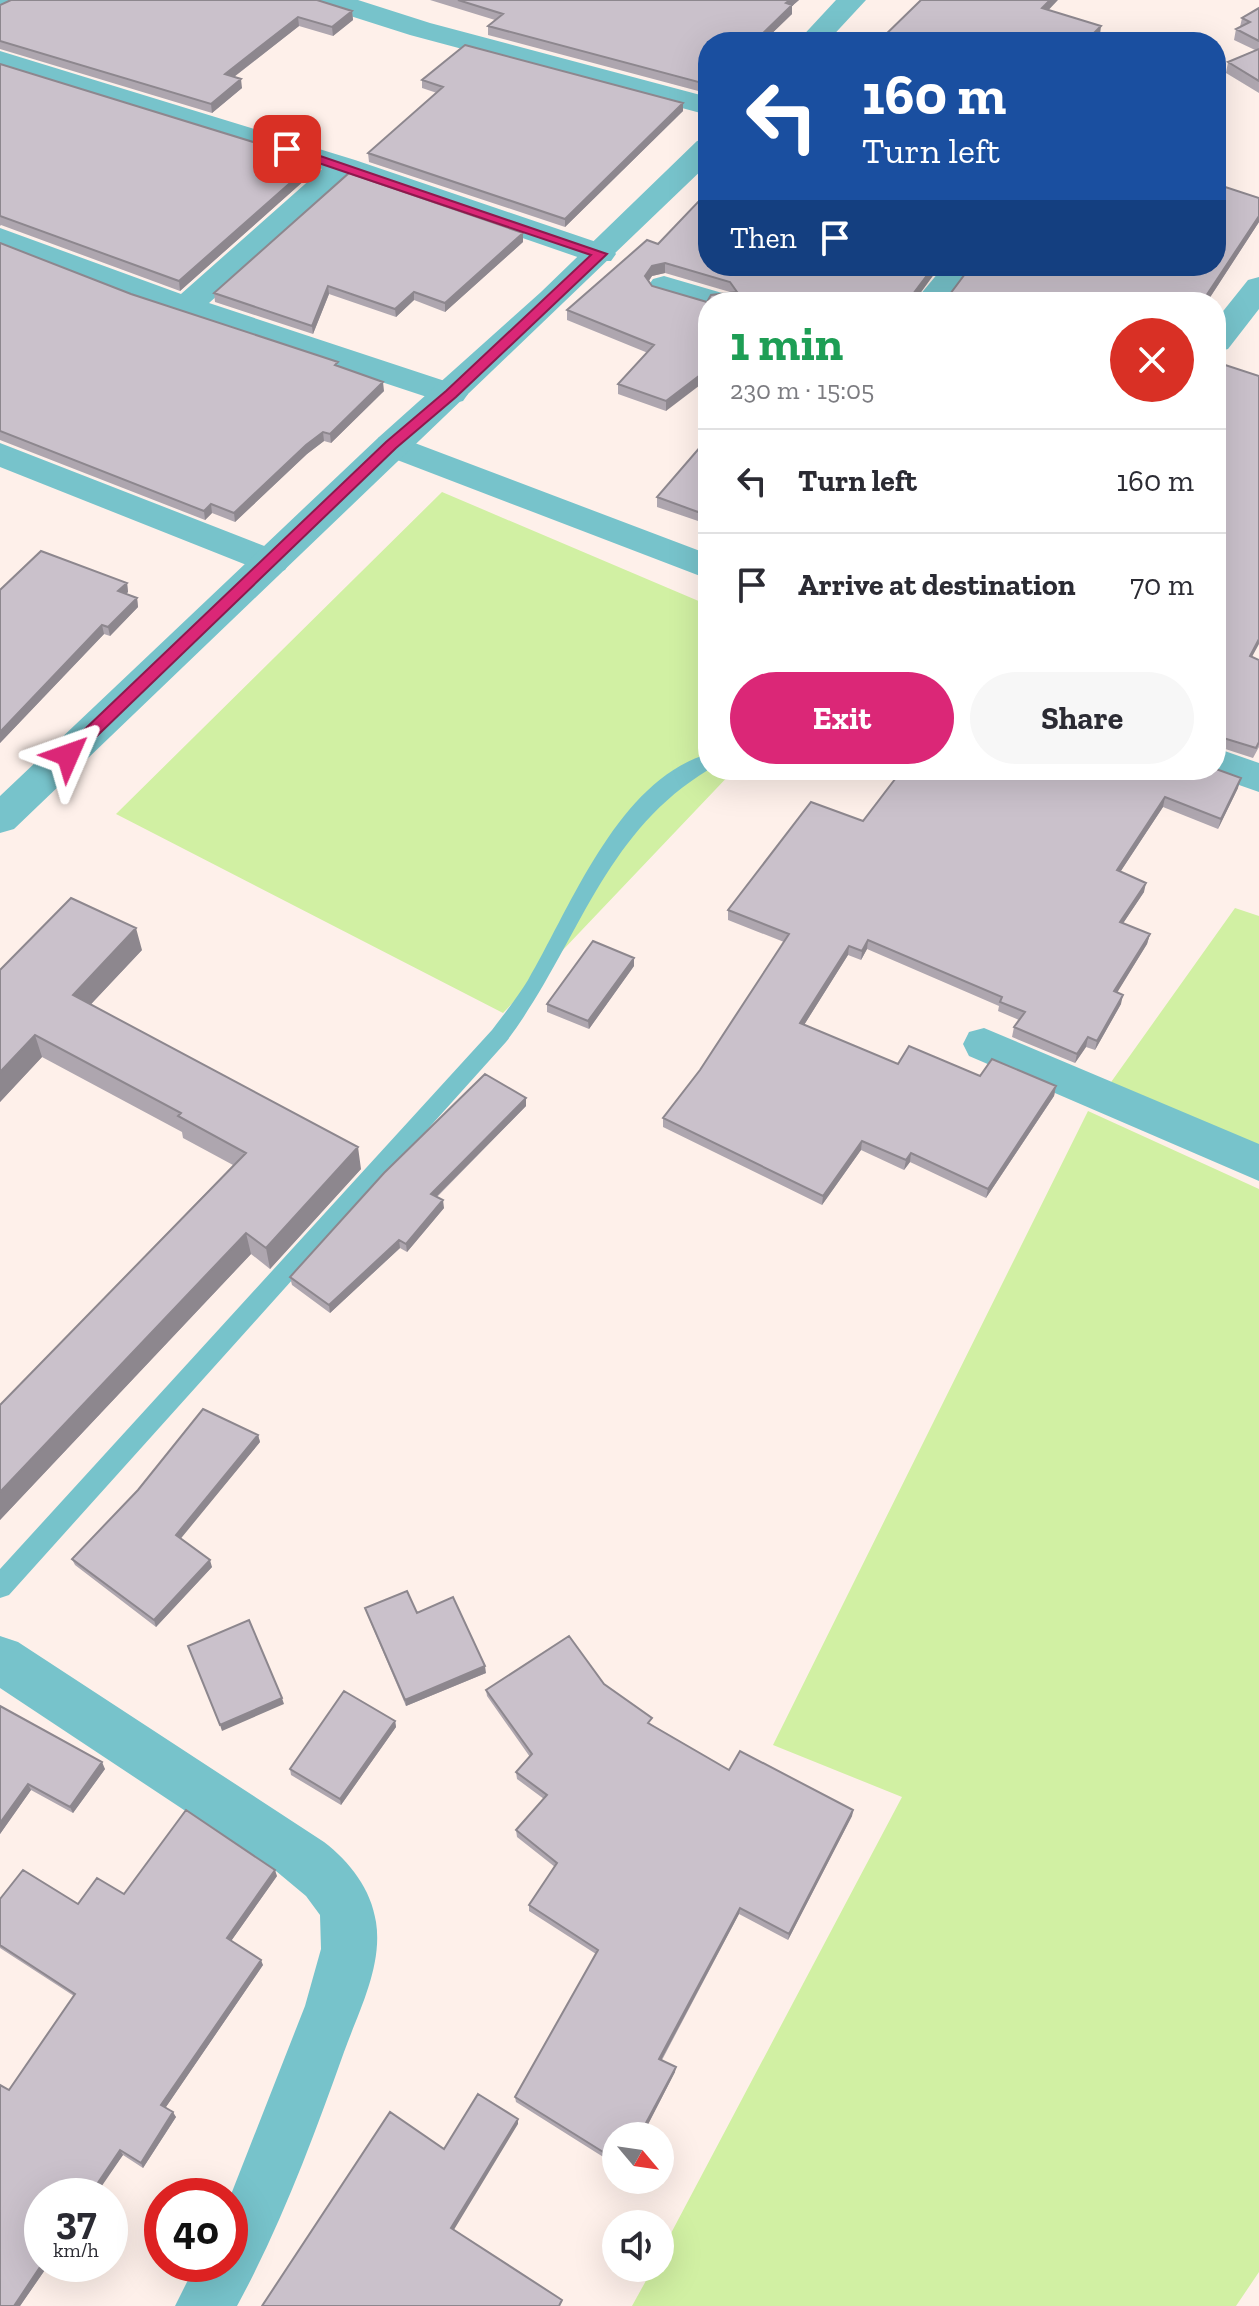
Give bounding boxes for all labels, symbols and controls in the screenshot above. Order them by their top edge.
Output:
text: 160 m [862,61,1006,128]
icon: left [730,64,834,168]
pin [253,115,321,183]
icon: arrive [265,127,309,171]
text: Turn left [862,129,1000,172]
icon: arrive [813,216,857,260]
text: Then [730,220,797,256]
text: 1 min [730,315,843,372]
button: close [1110,318,1194,402]
text: 230 m · 15:05 [730,374,874,406]
icon: left [730,459,774,503]
text: Turn left [798,463,917,499]
text: 160 m [1117,463,1194,499]
icon: arrive [730,563,774,607]
text: Arrive at destination [798,567,1075,603]
text: 70 m [1130,567,1194,603]
button: Exit [730,672,954,764]
button: Share [970,672,1194,764]
position arrow [26,713,110,797]
north arrow [602,2122,674,2194]
map controls [602,2122,674,2282]
speed limit sign: 40 [144,2178,248,2282]
text: 37 [55,2196,97,2244]
button: sound [602,2210,674,2282]
text: km/h [53,2238,99,2262]

